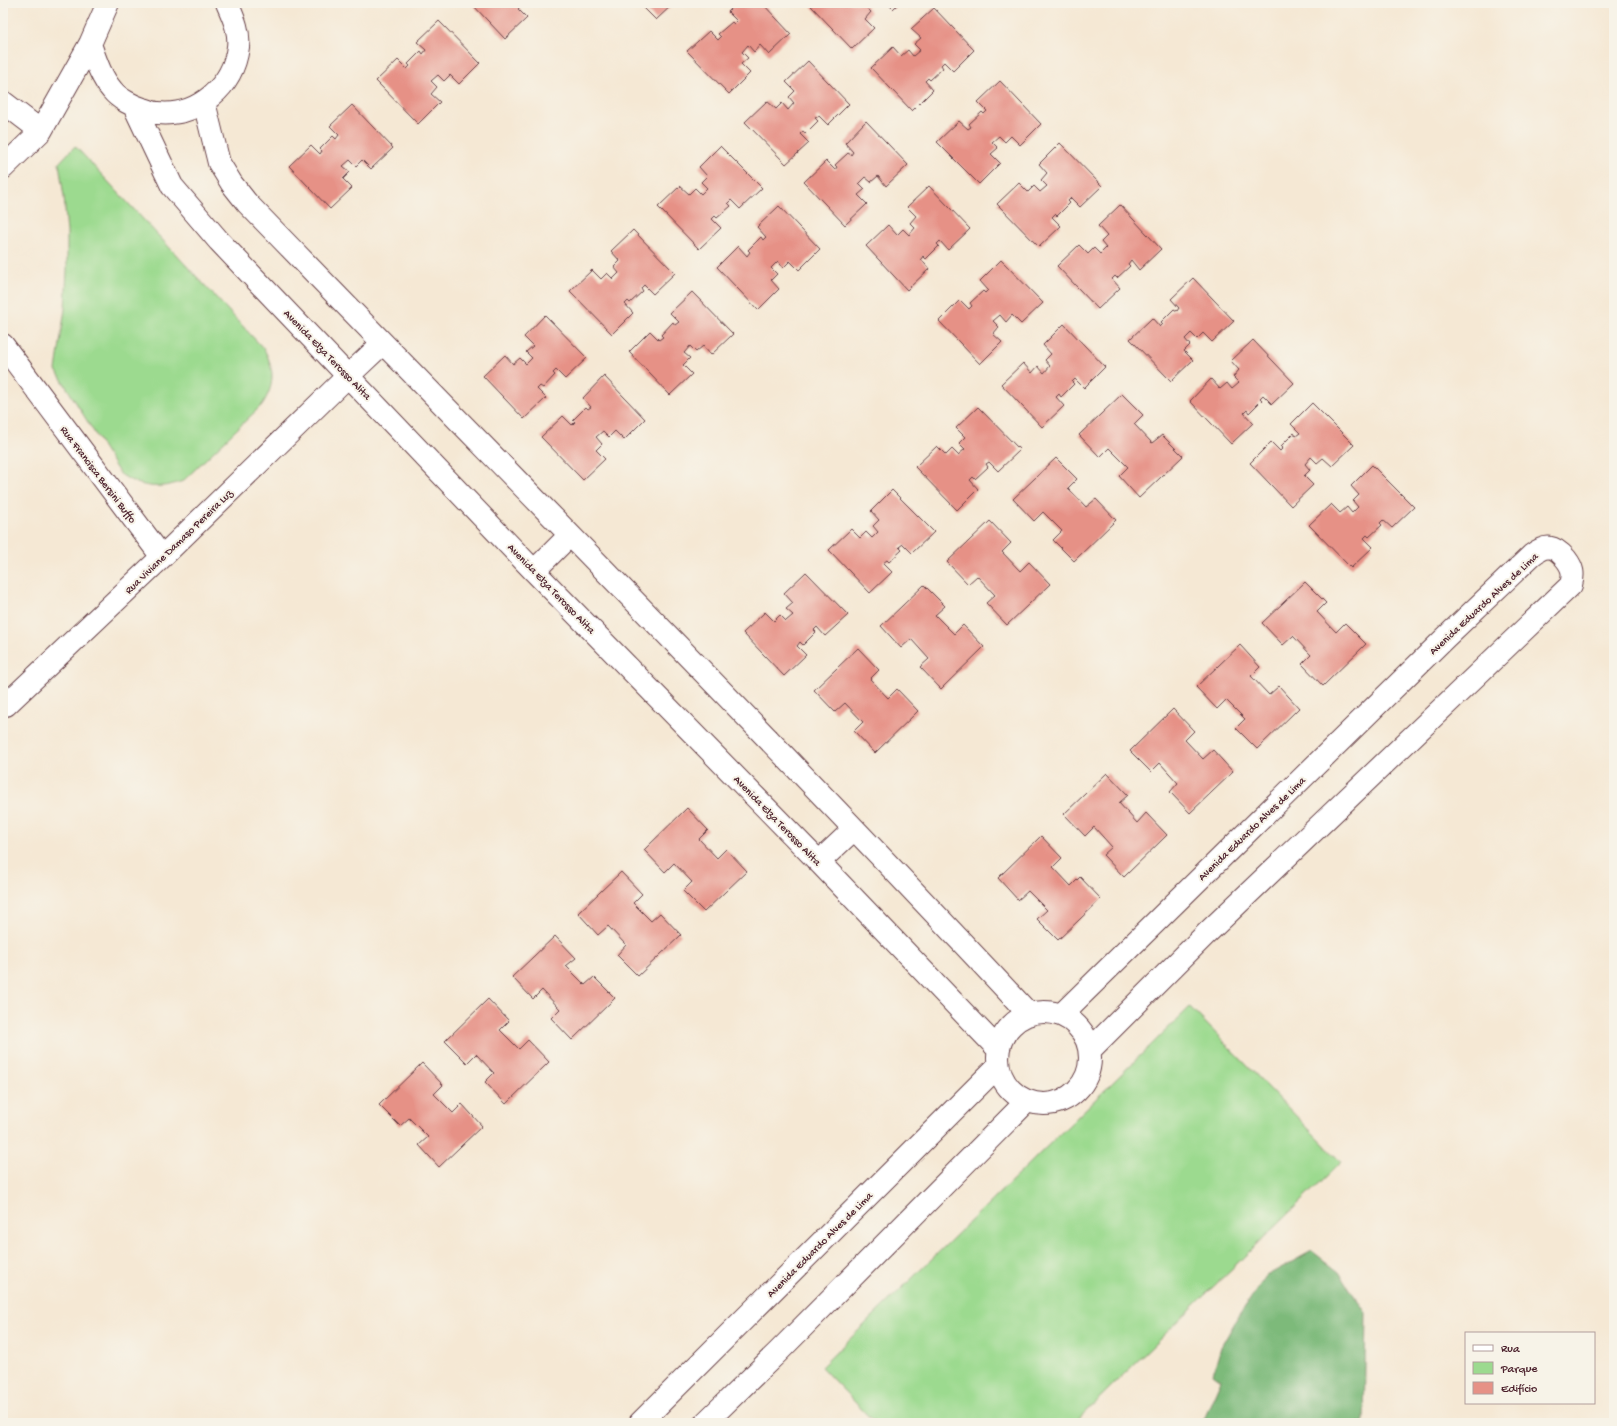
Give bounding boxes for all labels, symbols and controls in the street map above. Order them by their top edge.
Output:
street label: Avenida Elza Terosso Alita [280,308,373,404]
street label: Rua Francisca Bersini Buffo [57,424,139,526]
street label: Rua Viviane Damaso Pereira Luz [123,487,236,597]
street label: Avenida Elza Terosso Alita [504,542,597,638]
street label: Avenida Eduardo Alves de Lima [1428,550,1542,658]
street label: Avenida Elza Terosso Alita [730,774,823,870]
street label: Avenida Eduardo Alves de Lima [1196,774,1309,884]
street label: Avenida Eduardo Alves de Lima [765,1190,876,1301]
legend [1465,1332,1595,1404]
text: Rua [1501,1343,1520,1357]
text: Parque [1500,1363,1538,1377]
text: Edifício [1501,1383,1537,1397]

